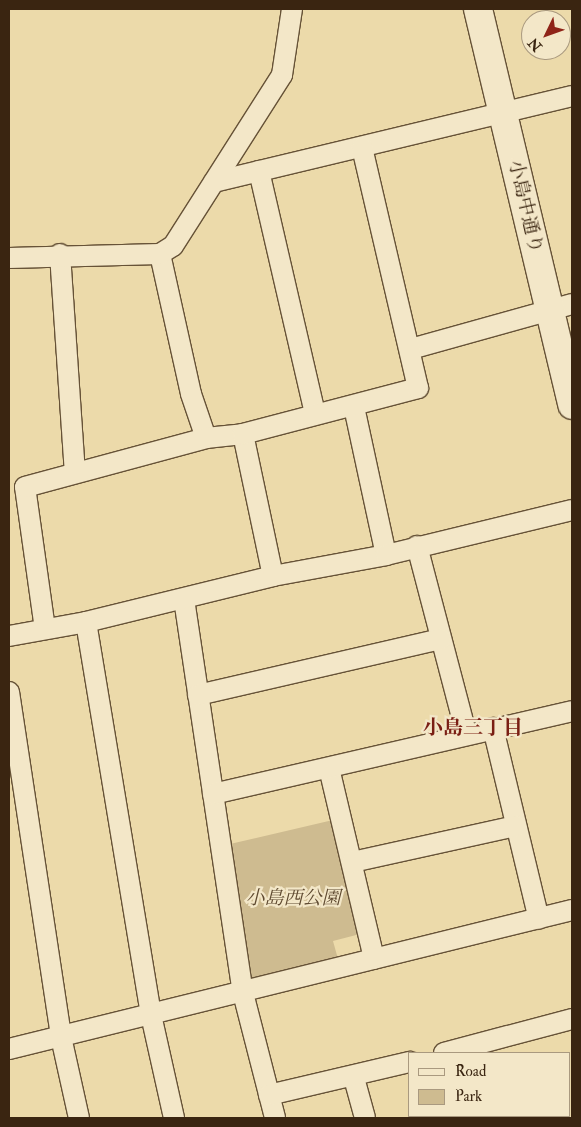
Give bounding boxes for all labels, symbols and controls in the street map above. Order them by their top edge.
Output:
north arrow [521,10,571,60]
text: N [525,34,546,55]
street label: 小島中通り [503,158,547,256]
district label: 小島三丁目 [423,715,523,739]
park label: 小島西公園 [246,888,340,910]
legend [408,1052,571,1117]
text: Road [455,1062,486,1081]
text: Park [455,1087,482,1106]

